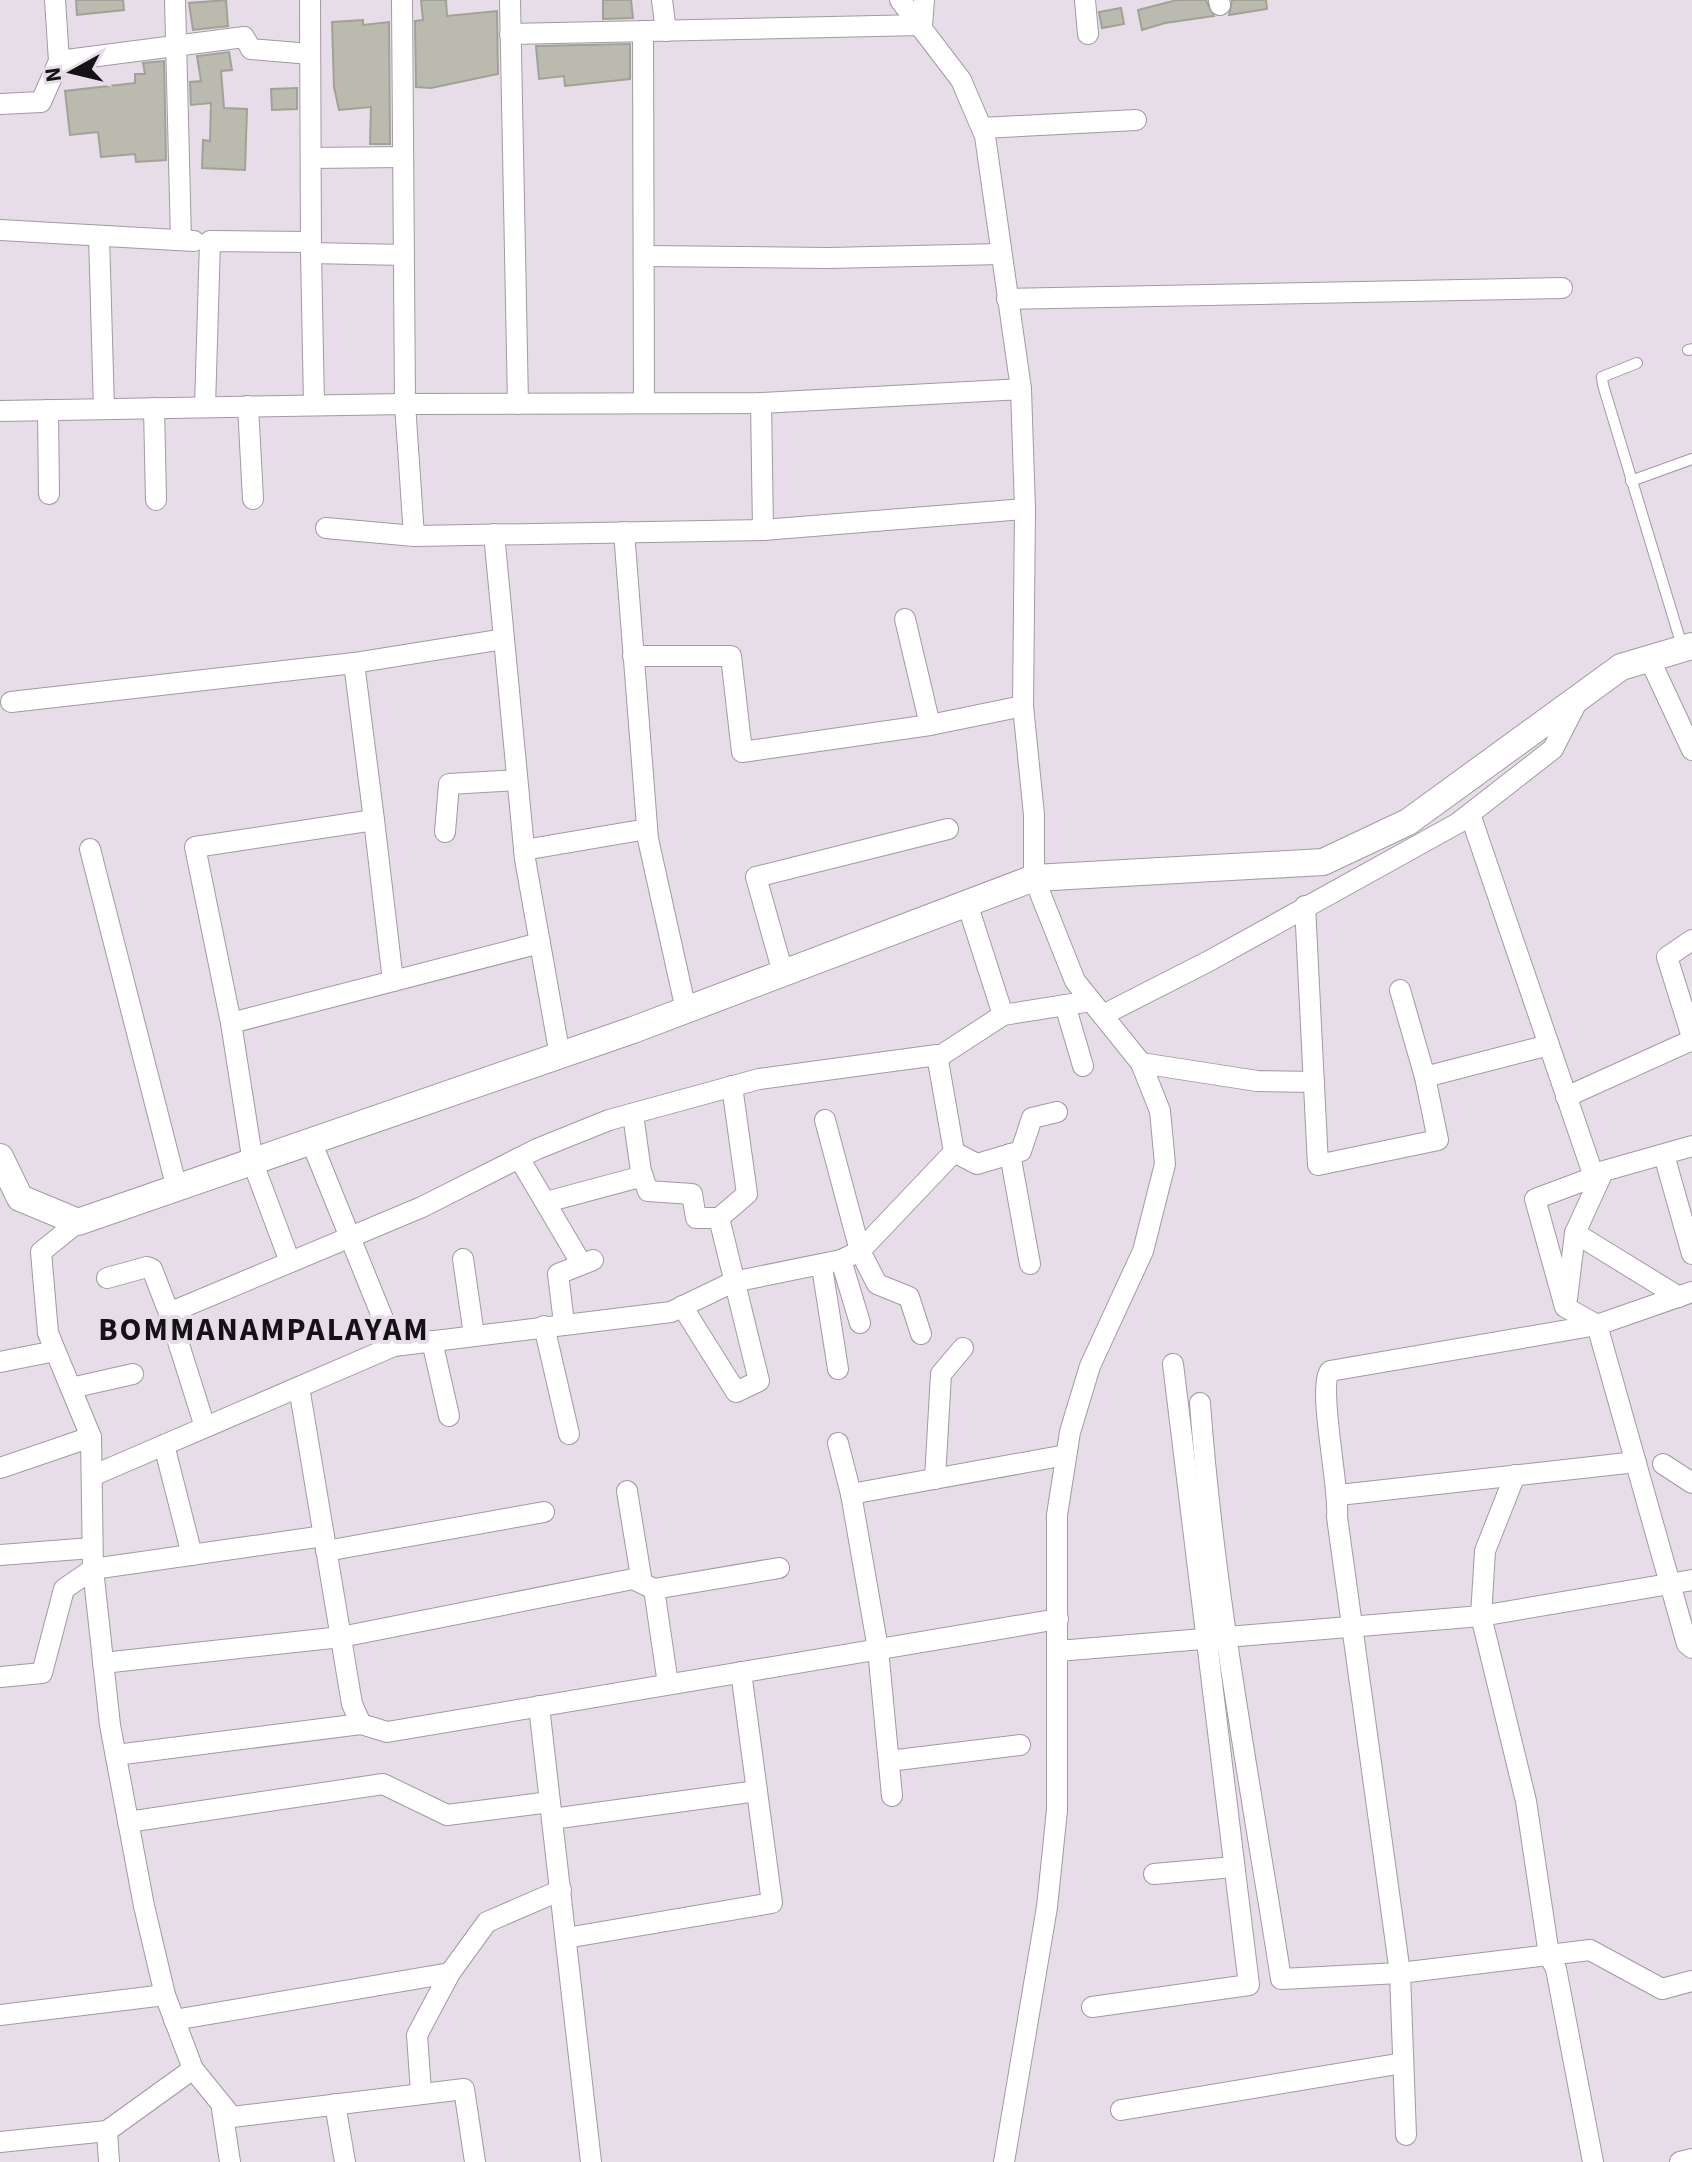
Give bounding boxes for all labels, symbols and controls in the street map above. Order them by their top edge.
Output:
north arrow [32,32,112,112]
text: N [36,65,70,84]
district label: BOMMANAMPALAYAM [98,1307,430,1353]

